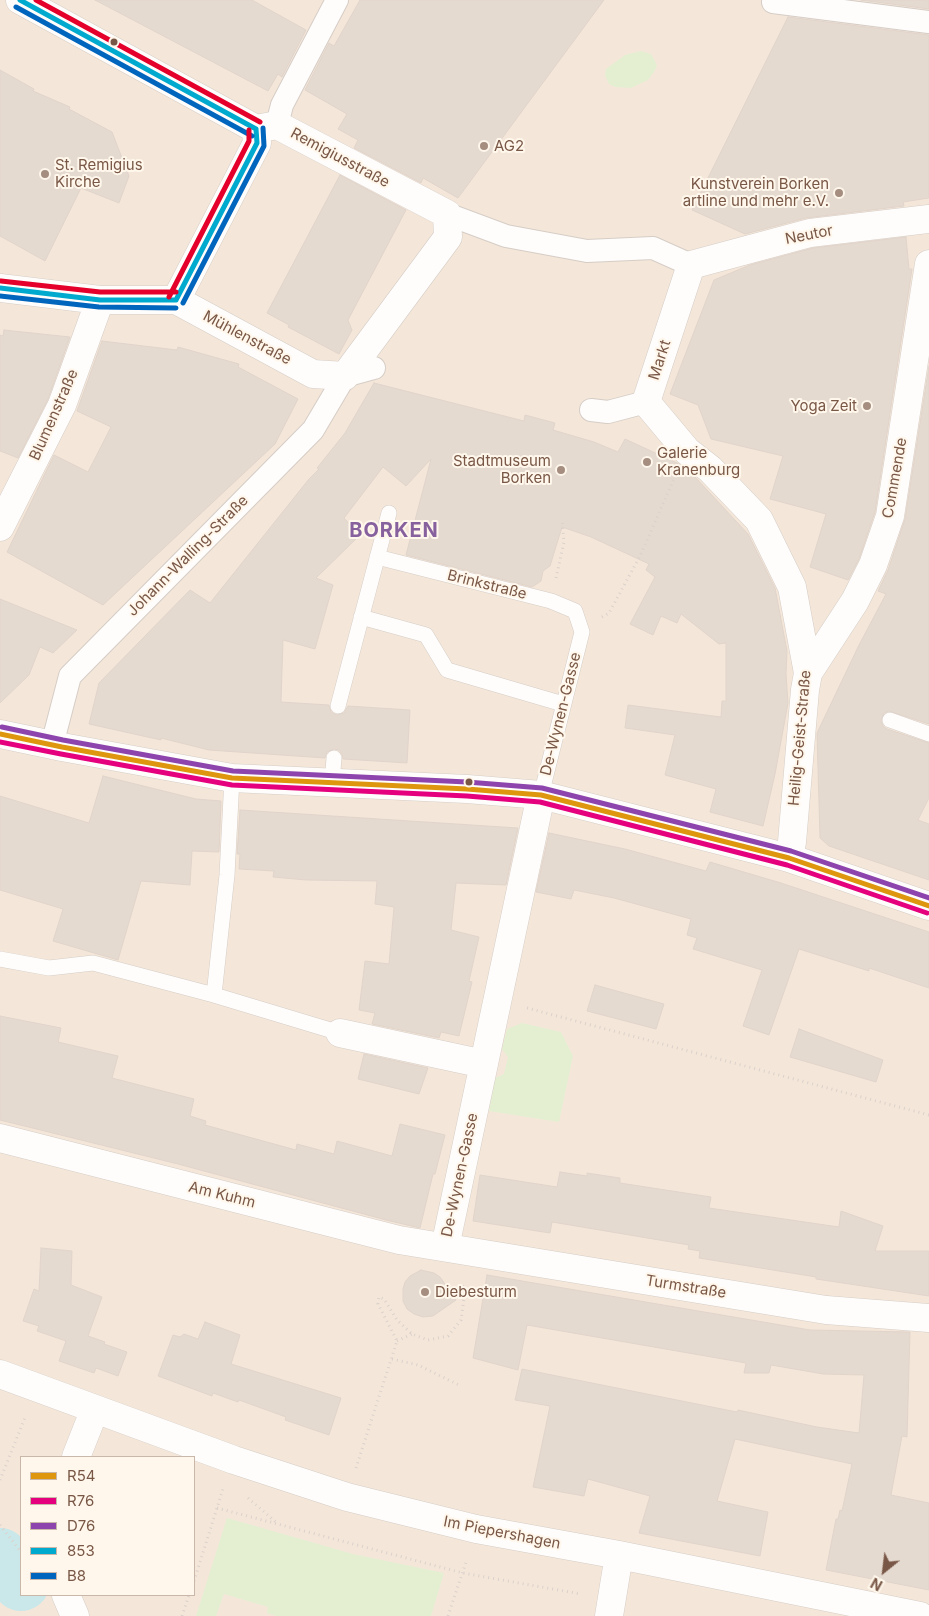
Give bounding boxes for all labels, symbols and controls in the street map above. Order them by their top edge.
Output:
unlabelled marker [109,37,119,47]
street label: Remigiusstraße [287,124,393,192]
place label: AG2 [494,137,524,155]
marker: AG2 [478,140,490,152]
place label: St. Remigius Kirche [55,156,143,191]
marker: St. Remigius Kirche [39,168,51,180]
place label: Kunstverein Borken artline und mehr e.V. [683,175,829,210]
marker: Kunstverein Borken artline und mehr e.V. [833,187,845,199]
street label: Neutor [784,222,834,248]
street label: Mühlenstraße [200,307,294,369]
street label: Markt [645,338,675,382]
street label: Blumenstraße [26,367,82,463]
place label: Yoga Zeit [790,397,857,415]
marker: Yoga Zeit [861,400,873,412]
street label: Commende [879,436,911,520]
place label: Galerie Kranenburg [657,444,740,479]
place label: Stadtmuseum Borken [453,452,551,487]
marker: Galerie Kranenburg [641,456,653,468]
marker: Stadtmuseum Borken [555,464,567,476]
street label: Johann-Walling-Straße [124,492,252,620]
district label: BORKEN [348,519,440,543]
street label: Brinkstraße [445,566,529,604]
street label: De-Wynen-Gasse [537,650,585,778]
street label: Heilig-Geist-Straße [785,669,815,807]
unlabelled marker [464,777,474,787]
street label: De-Wynen-Gasse [438,1111,482,1239]
street label: Am Kuhm [187,1178,257,1212]
street label: Turmstraße [644,1272,728,1302]
place label: Diebesturm [435,1283,517,1301]
marker: Diebesturm [419,1286,431,1298]
legend [20,1456,195,1596]
text: R54 [67,1466,95,1485]
text: R76 [67,1491,94,1510]
street label: Im Piepershagen [442,1513,562,1553]
text: D76 [67,1516,95,1535]
text: 853 [67,1541,95,1560]
north arrow [859,1546,909,1596]
text: B8 [67,1566,86,1585]
text: N [868,1575,885,1595]

